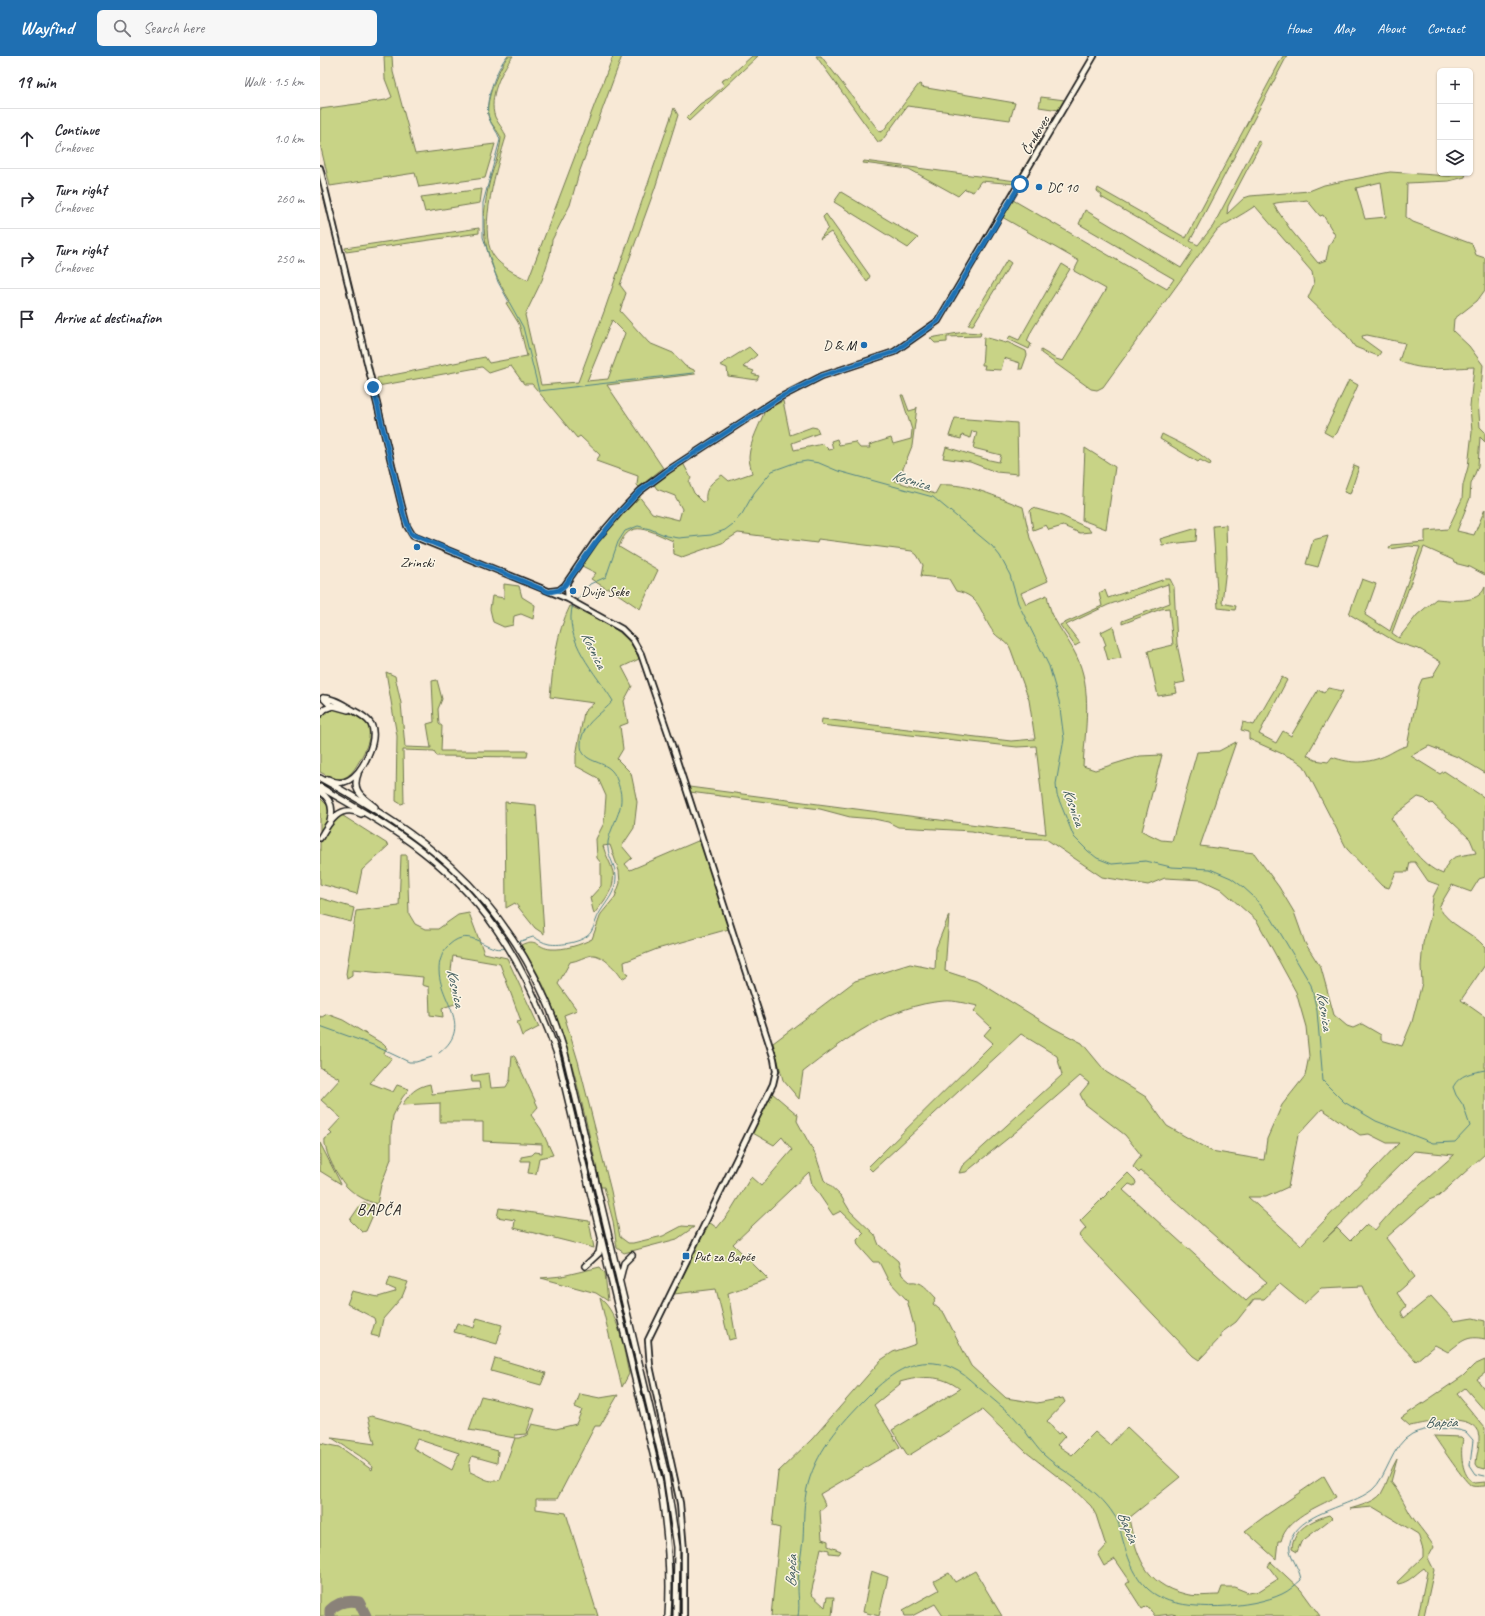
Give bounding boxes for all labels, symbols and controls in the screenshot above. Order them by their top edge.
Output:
search box [97,10,377,46]
text: Wayfind [20,16,73,40]
icon: search [111,17,133,39]
text: Search here [143,19,204,38]
text: Home [1286,20,1312,37]
text: Map [1334,20,1355,37]
text: About [1377,20,1405,37]
text: Contact [1427,20,1465,37]
map controls [1437,68,1473,176]
button: + [1437,68,1473,104]
text: 19 min [16,72,56,93]
text: Walk · 1.5 km [243,74,304,90]
button: − [1437,104,1473,140]
street label: Črnkovec [1017,112,1054,158]
text: Continue [54,121,99,140]
icon: ahead [16,128,38,150]
text: 1.0 km [274,131,304,147]
text: Črnkovec [54,140,93,156]
button: layers [1437,140,1473,176]
route start [1011,175,1029,193]
place label: DC 10 [1047,179,1080,196]
text: Turn right [54,181,107,200]
marker: DC 10 [1034,182,1044,192]
icon: right [16,188,38,210]
text: 260 m [276,191,304,207]
text: Črnkovec [54,200,93,216]
text: Turn right [54,241,107,260]
icon: right [16,248,38,270]
text: 250 m [276,251,304,267]
text: Črnkovec [54,260,93,276]
icon: arrive [16,308,38,330]
text: Arrive at destination [54,309,161,328]
place label: D & M [823,337,858,354]
marker: D & M [859,340,869,350]
route end [364,378,382,396]
water label: Kosnica [890,466,934,495]
marker: Zrinski [412,542,422,552]
place label: Zrinski [400,554,436,571]
place label: Dvije Seke [581,583,630,600]
marker: Dvije Seke [568,586,578,596]
water label: Kosnica [577,629,611,673]
water label: Kosnica [1058,786,1089,830]
water label: Kosnica [442,967,469,1011]
water label: Kosnica [1312,991,1337,1033]
district label: BAPČA [357,1200,401,1220]
place label: Put za Bapče [694,1248,756,1265]
marker: Put za Bapče [681,1251,691,1261]
water label: Bapča [1425,1413,1459,1432]
water label: Bapča [1113,1509,1143,1547]
water label: Bapča [781,1553,802,1587]

